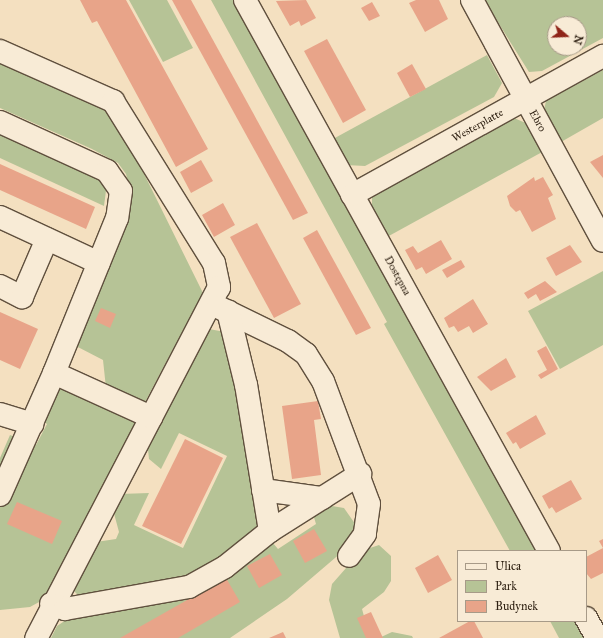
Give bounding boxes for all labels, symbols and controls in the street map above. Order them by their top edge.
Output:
north arrow [547,16,587,56]
text: N [570,33,586,46]
street label: Westerplatte [450,107,506,145]
street label: Ebro [526,108,548,134]
street label: Dostępna [381,254,413,298]
legend [457,550,587,622]
text: Ulica [495,559,521,573]
text: Park [495,579,517,593]
text: Budynek [495,599,538,613]

